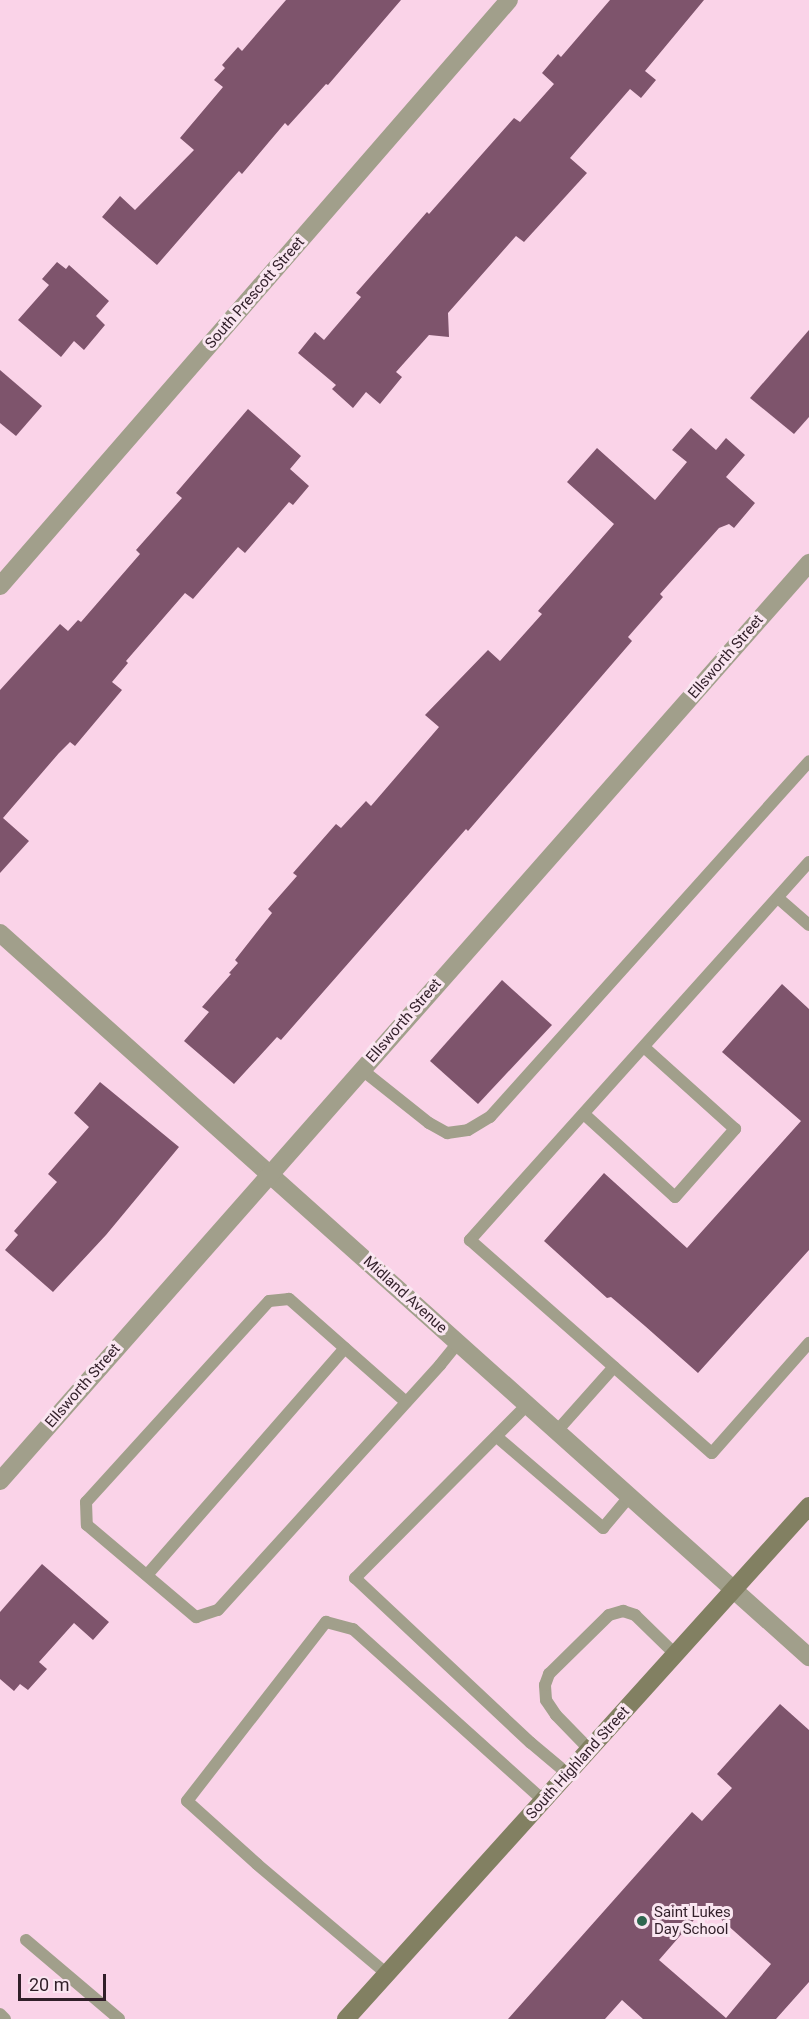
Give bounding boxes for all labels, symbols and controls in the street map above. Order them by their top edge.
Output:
street label: South Prescott Street [202,233,308,353]
street label: Ellsworth Street [685,611,767,703]
street label: Ellsworth Street [363,975,445,1067]
street label: Midland Avenue [359,1253,451,1337]
street label: Ellsworth Street [42,1340,124,1432]
street label: South Highland Street [523,1703,633,1823]
place label: Saint Lukes Day School [654,1903,731,1938]
marker: Saint Lukes Day School [635,1914,649,1928]
scale bar [21,1962,110,2000]
text: 20 m [29,1974,69,1995]

